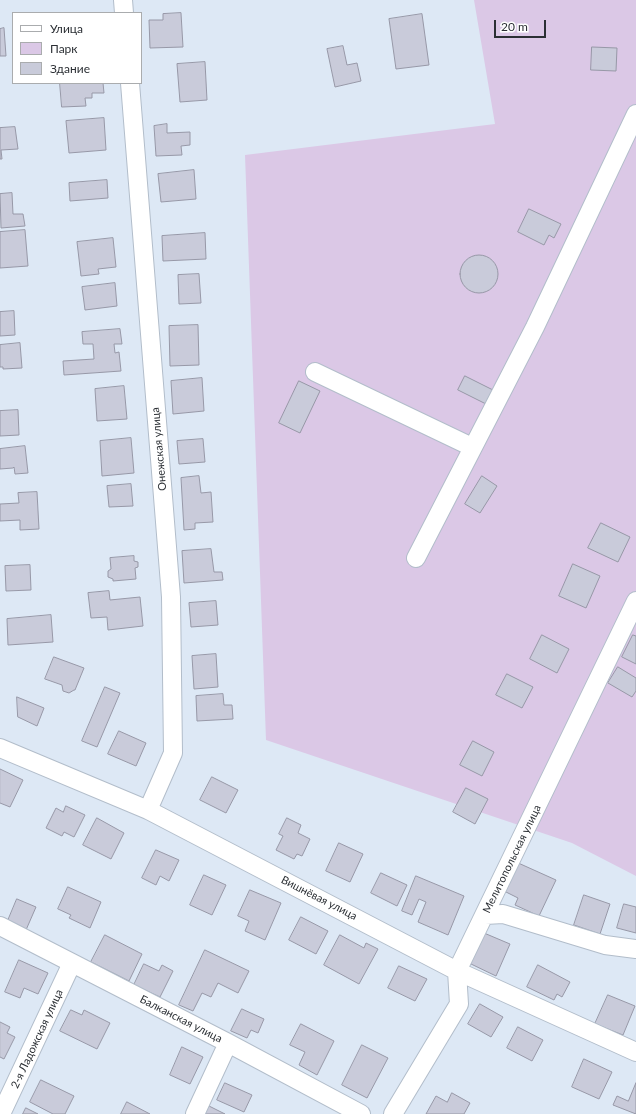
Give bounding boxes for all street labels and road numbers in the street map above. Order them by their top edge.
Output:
street label: Онежская улица [149,407,169,491]
street label: Мелитопольская улица [480,803,544,915]
street label: Вишнёвая улица [279,873,359,923]
street label: 2-я Ладожская улица [8,987,66,1091]
street label: Балканская улица [138,993,224,1045]

